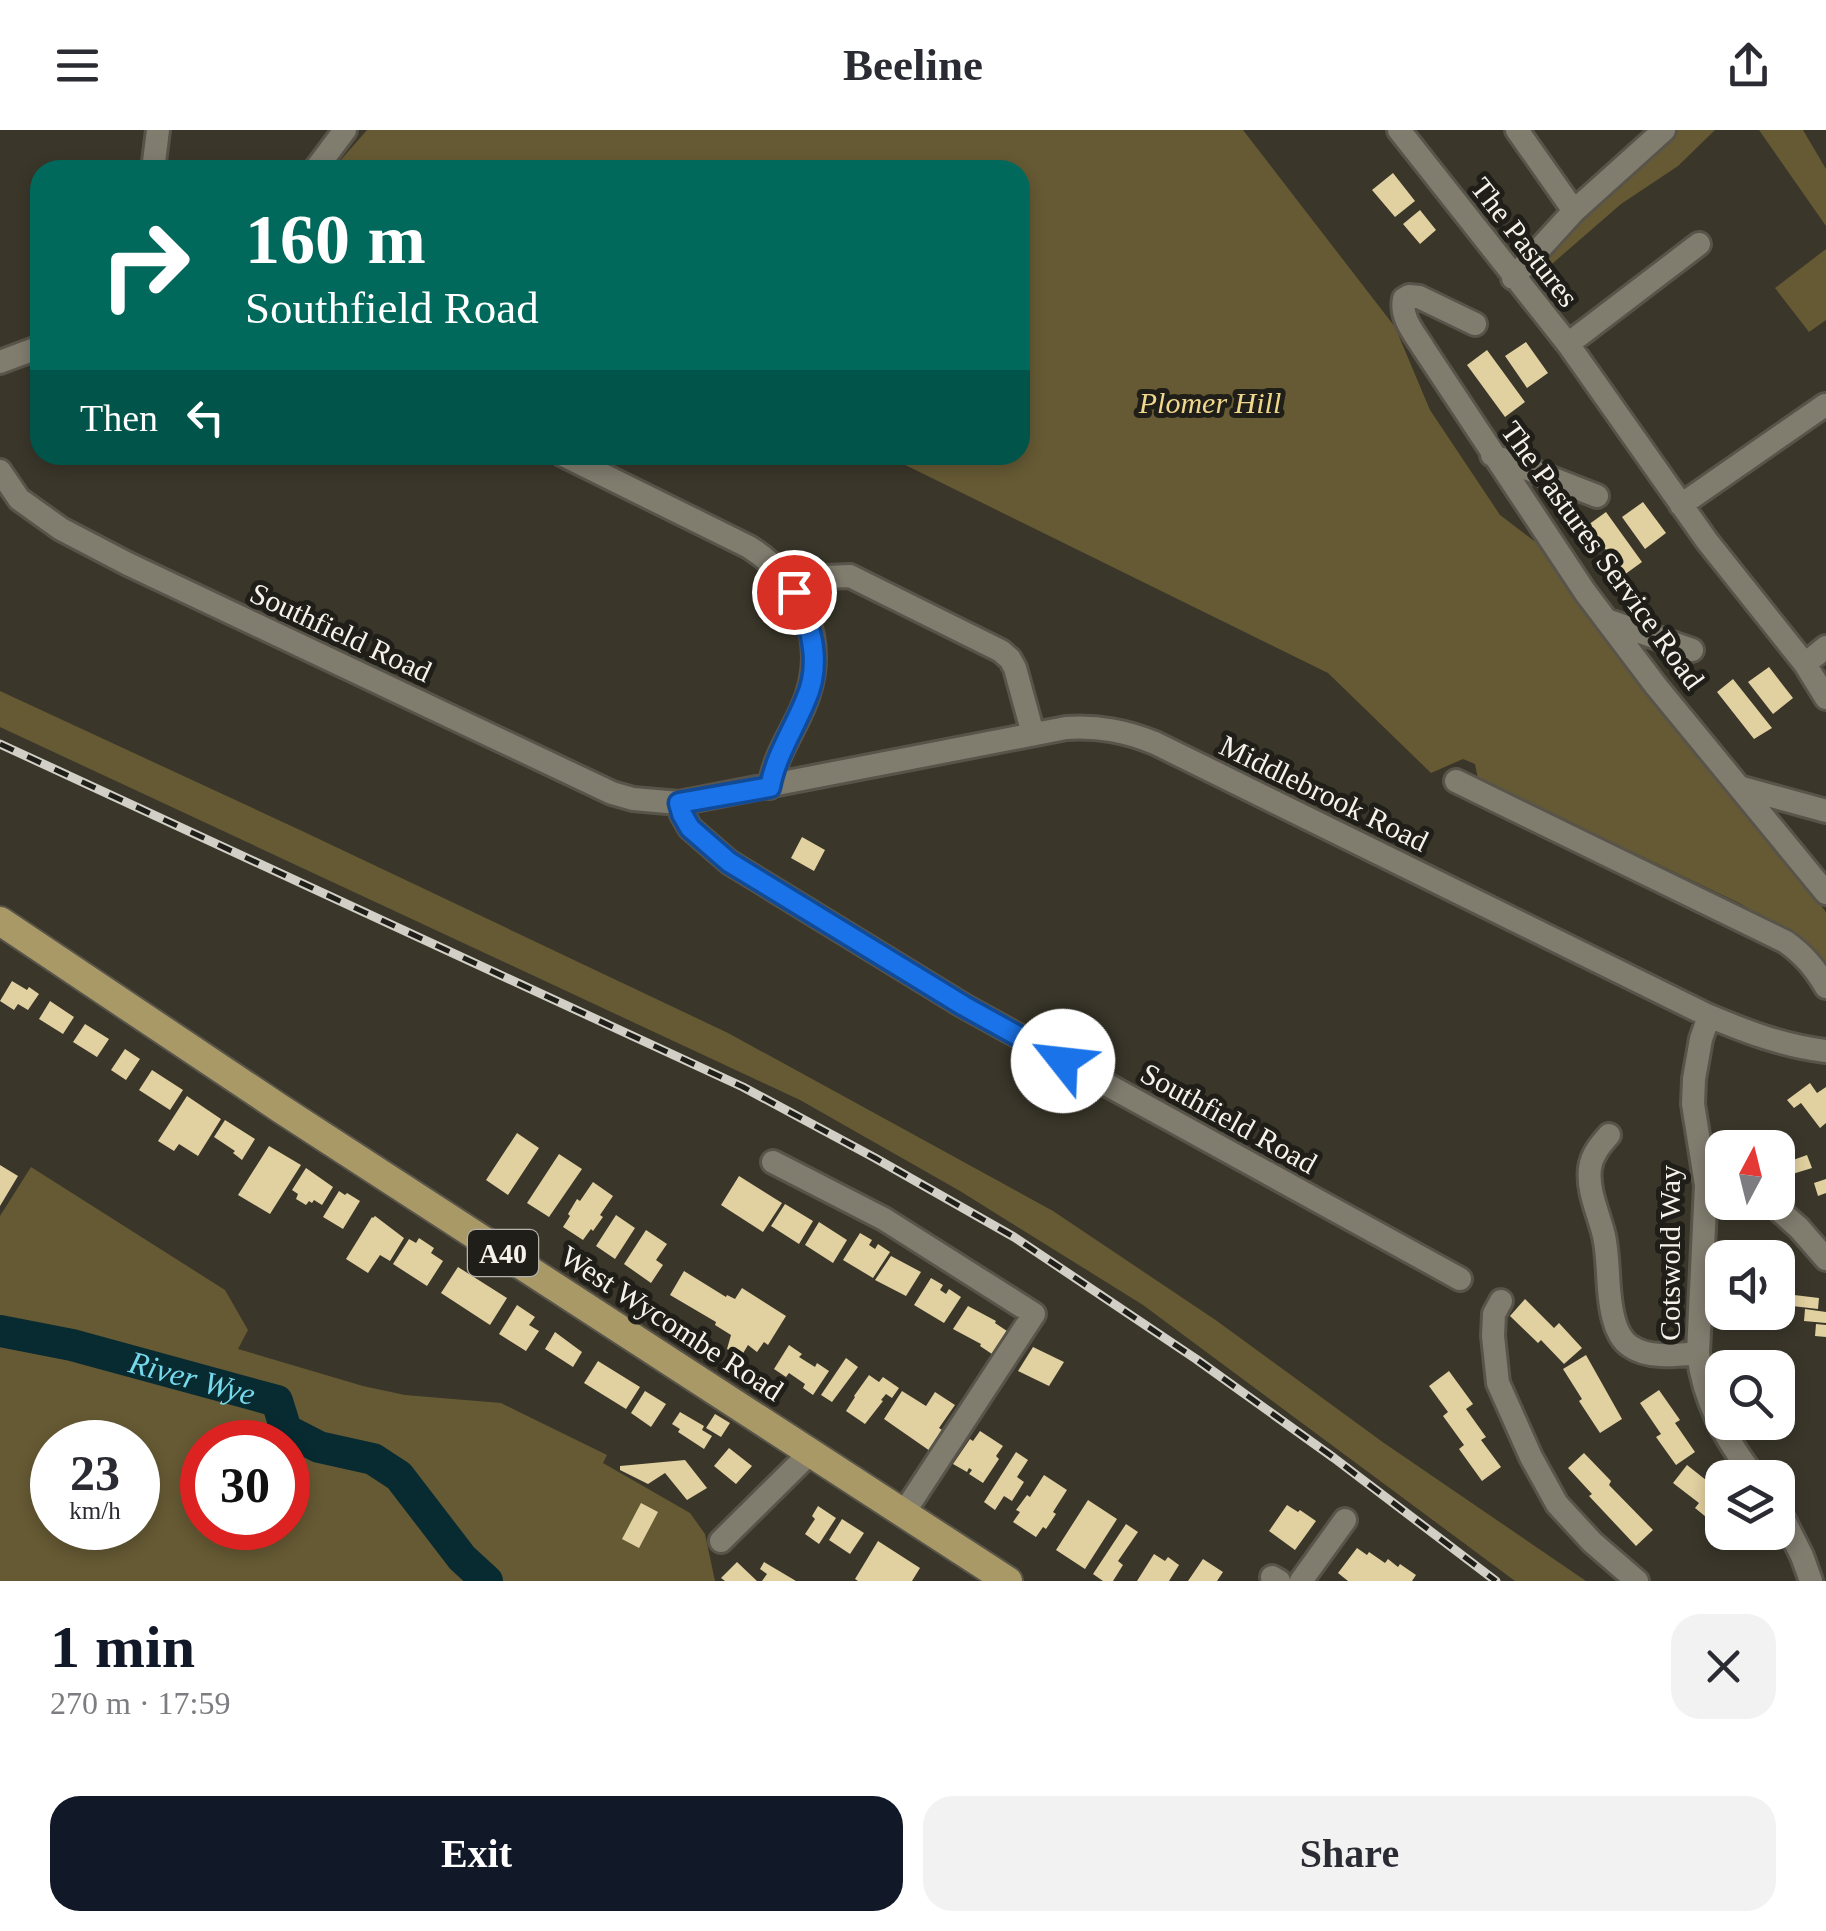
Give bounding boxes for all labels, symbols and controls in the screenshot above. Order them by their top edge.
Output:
icon: menu [50,38,105,93]
icon: share [1721,38,1776,93]
text: Beeline [843,40,983,90]
street label: The Pastures [1465,171,1585,313]
icon: right [80,200,210,330]
text: 160 m [245,201,426,278]
text: Southfield Road [245,283,539,333]
park label: Plomer Hill [1138,386,1281,419]
icon: left [178,390,233,445]
text: Then [80,397,158,439]
street label: The Pastures Service Road [1495,415,1711,695]
pin [752,550,837,635]
icon: arrive [767,565,822,620]
street label: Southfield Road [245,576,437,688]
street label: Middlebrook Road [1215,728,1433,858]
position arrow [1011,1009,1115,1113]
street label: Southfield Road [1135,1056,1323,1180]
north arrow [1705,1130,1795,1220]
map controls [1705,1130,1795,1550]
street label: Cotswold Way [1653,1165,1686,1341]
road number: A40 [468,1230,538,1276]
street label: West Wycombe Road [555,1239,789,1407]
button: sound [1705,1240,1795,1330]
water label: River Wye [124,1343,259,1412]
button: search [1705,1350,1795,1440]
speed limit sign: 30 [180,1420,310,1550]
text: 23 [70,1445,120,1501]
button: layers [1705,1460,1795,1550]
text: km/h [69,1497,121,1524]
text: 1 min [50,1614,195,1680]
button: close [1671,1614,1776,1719]
text: 270 m · 17:59 [50,1685,230,1721]
button: Exit [50,1796,903,1911]
button: Share [923,1796,1776,1911]

